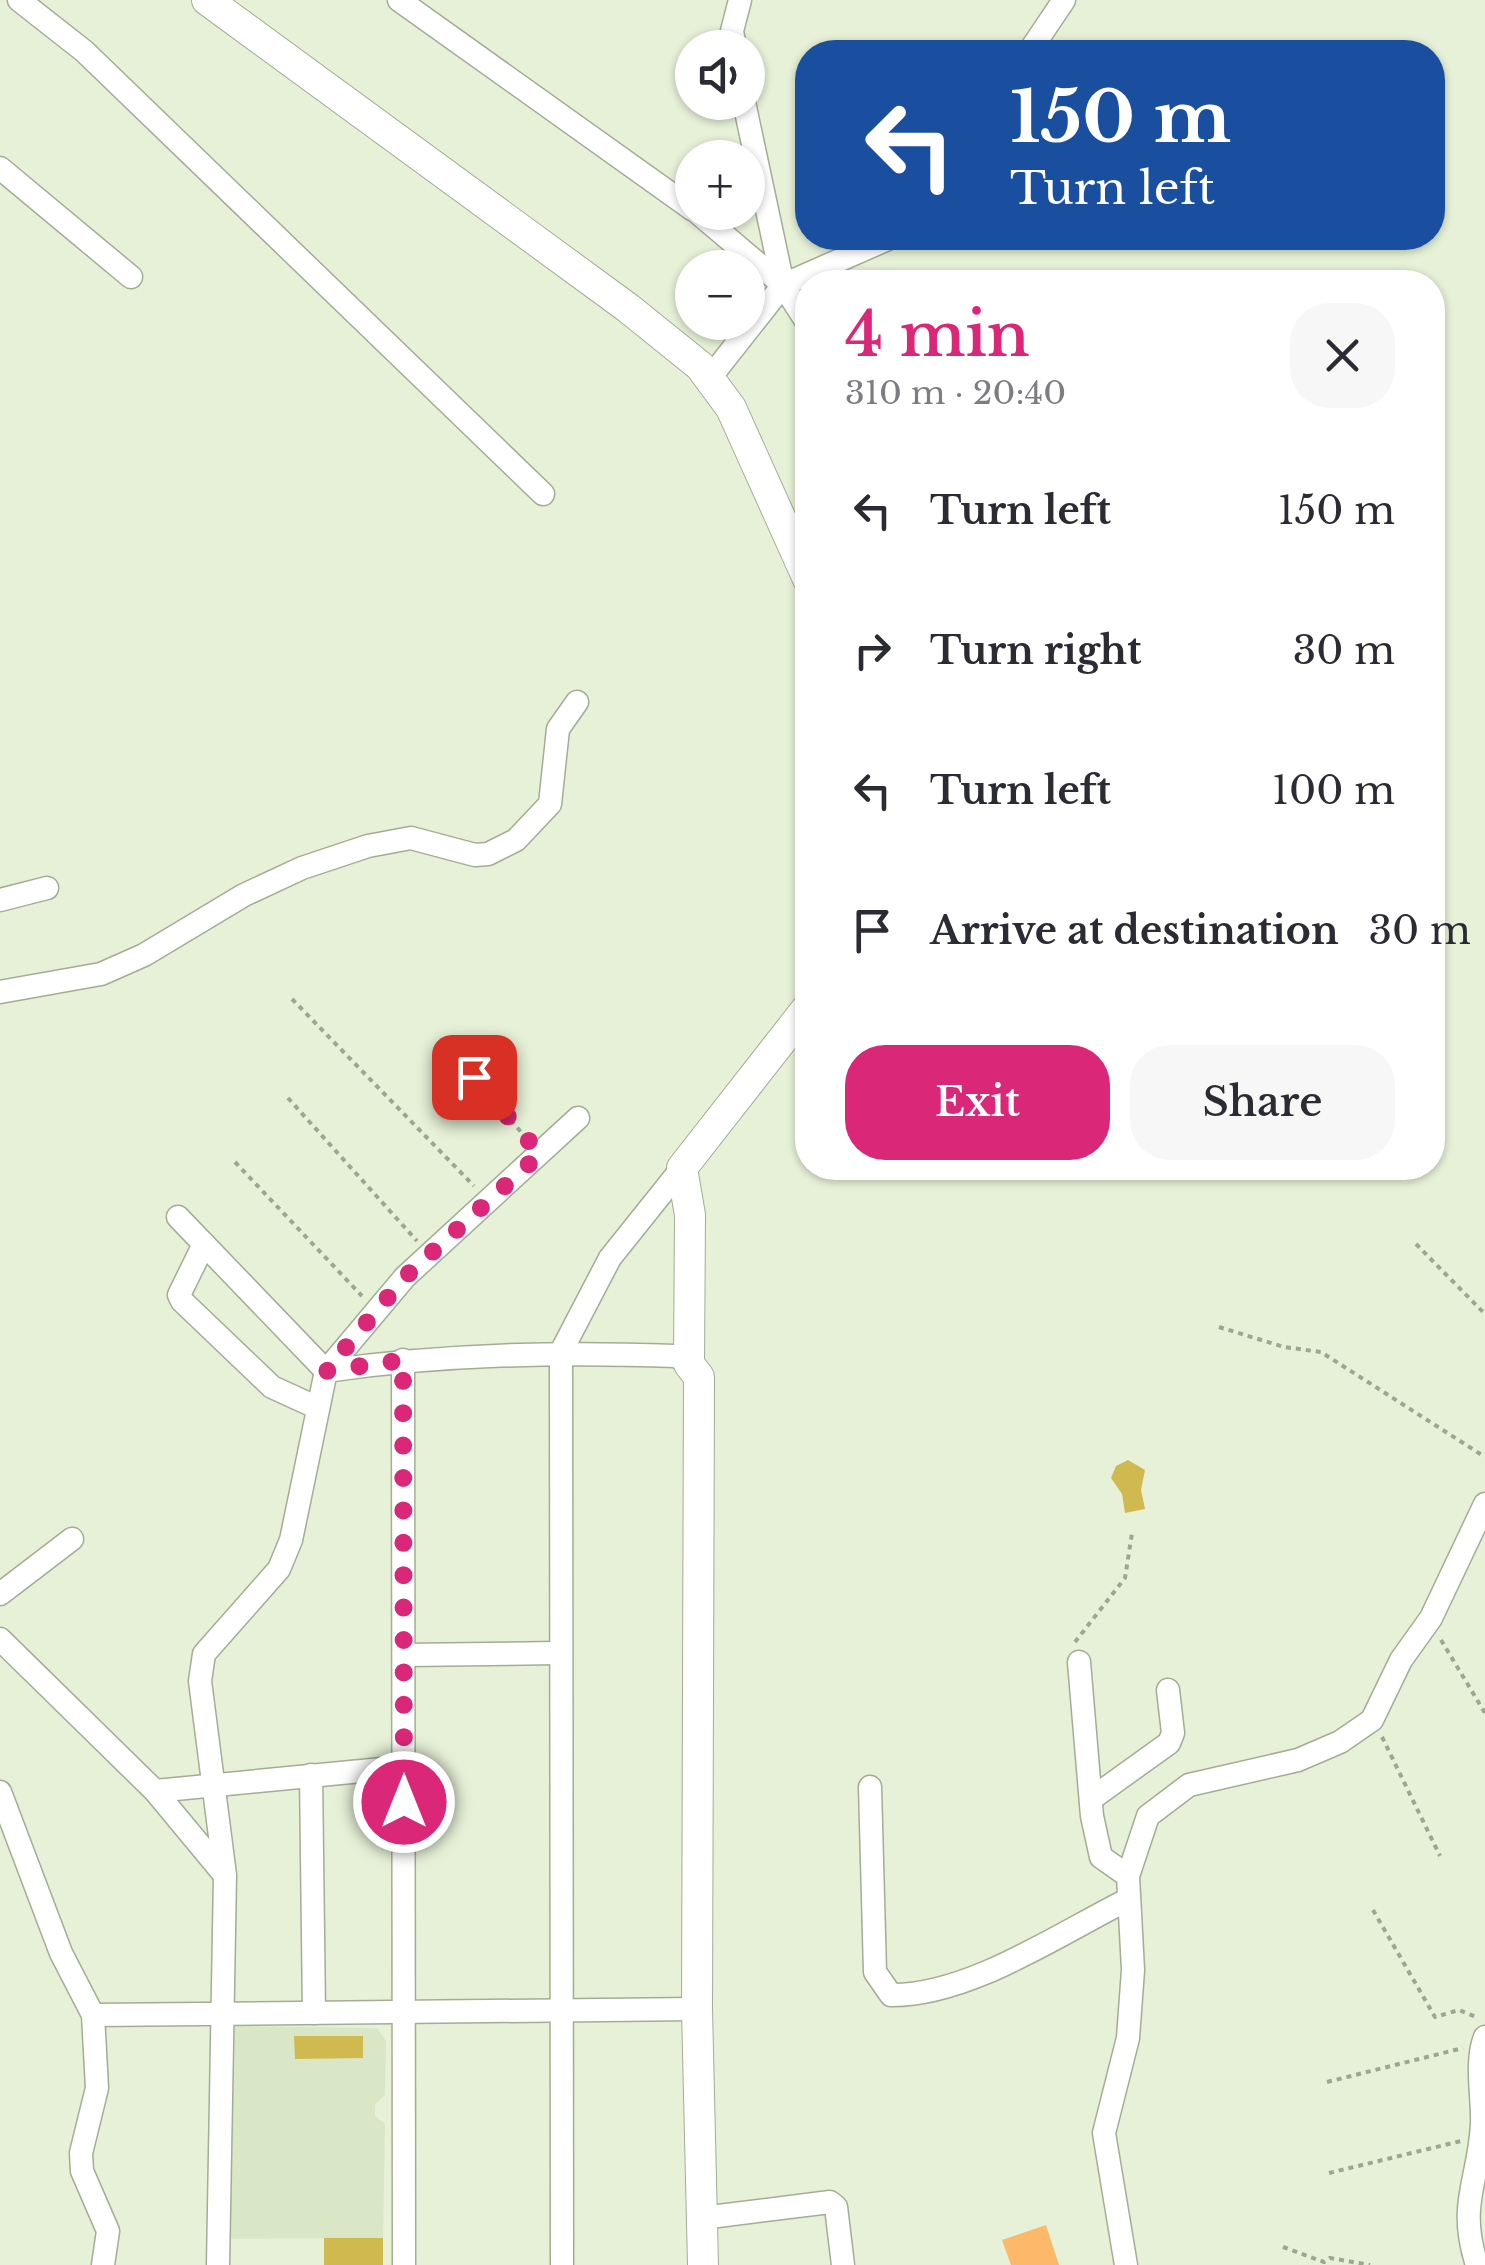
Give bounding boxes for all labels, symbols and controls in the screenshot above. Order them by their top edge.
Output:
map controls [675,30,765,340]
button: sound [675,30,765,120]
text: 150 m [1010,74,1231,161]
icon: left [845,80,975,210]
button: + [675,140,765,230]
text: Turn left [1010,160,1215,216]
button: − [675,250,765,340]
text: 4 min [845,298,1030,372]
button: close [1290,303,1395,408]
text: 310 m · 20:40 [845,373,1066,413]
icon: left [845,483,900,538]
text: Turn left [930,487,1111,534]
text: 150 m [1278,487,1395,534]
icon: right [845,623,900,678]
text: Turn right [930,627,1141,674]
text: 30 m [1293,627,1395,674]
icon: left [845,763,900,818]
text: Turn left [930,767,1111,814]
text: 100 m [1272,767,1395,814]
icon: arrive [845,903,900,958]
text: Arrive at destination [930,907,1339,954]
text: 30 m [1369,907,1471,954]
pin [432,1035,517,1120]
button: Exit [845,1045,1110,1160]
button: Share [1130,1045,1395,1160]
icon: arrive [447,1050,502,1105]
position arrow [352,1750,456,1854]

